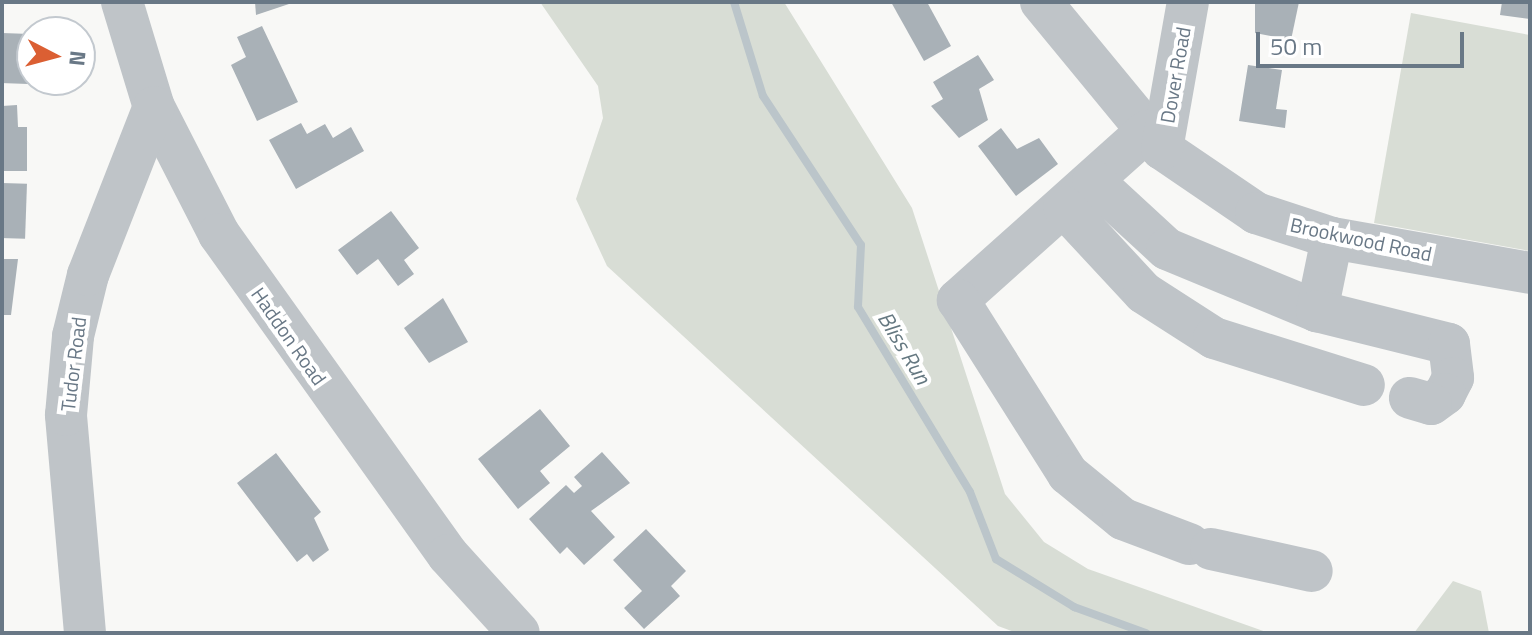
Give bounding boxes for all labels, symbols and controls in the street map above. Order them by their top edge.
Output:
north arrow [16,16,96,96]
scale bar [1260,16,1468,66]
street label: Dover Road [1155,25,1195,125]
text: 50 m [1270,28,1322,64]
text: N [60,49,96,68]
street label: Brookwood Road [1288,212,1434,266]
street label: Haddon Road [247,283,331,389]
water label: Bliss Run [872,307,936,389]
street label: Tudor Road [55,315,91,413]

